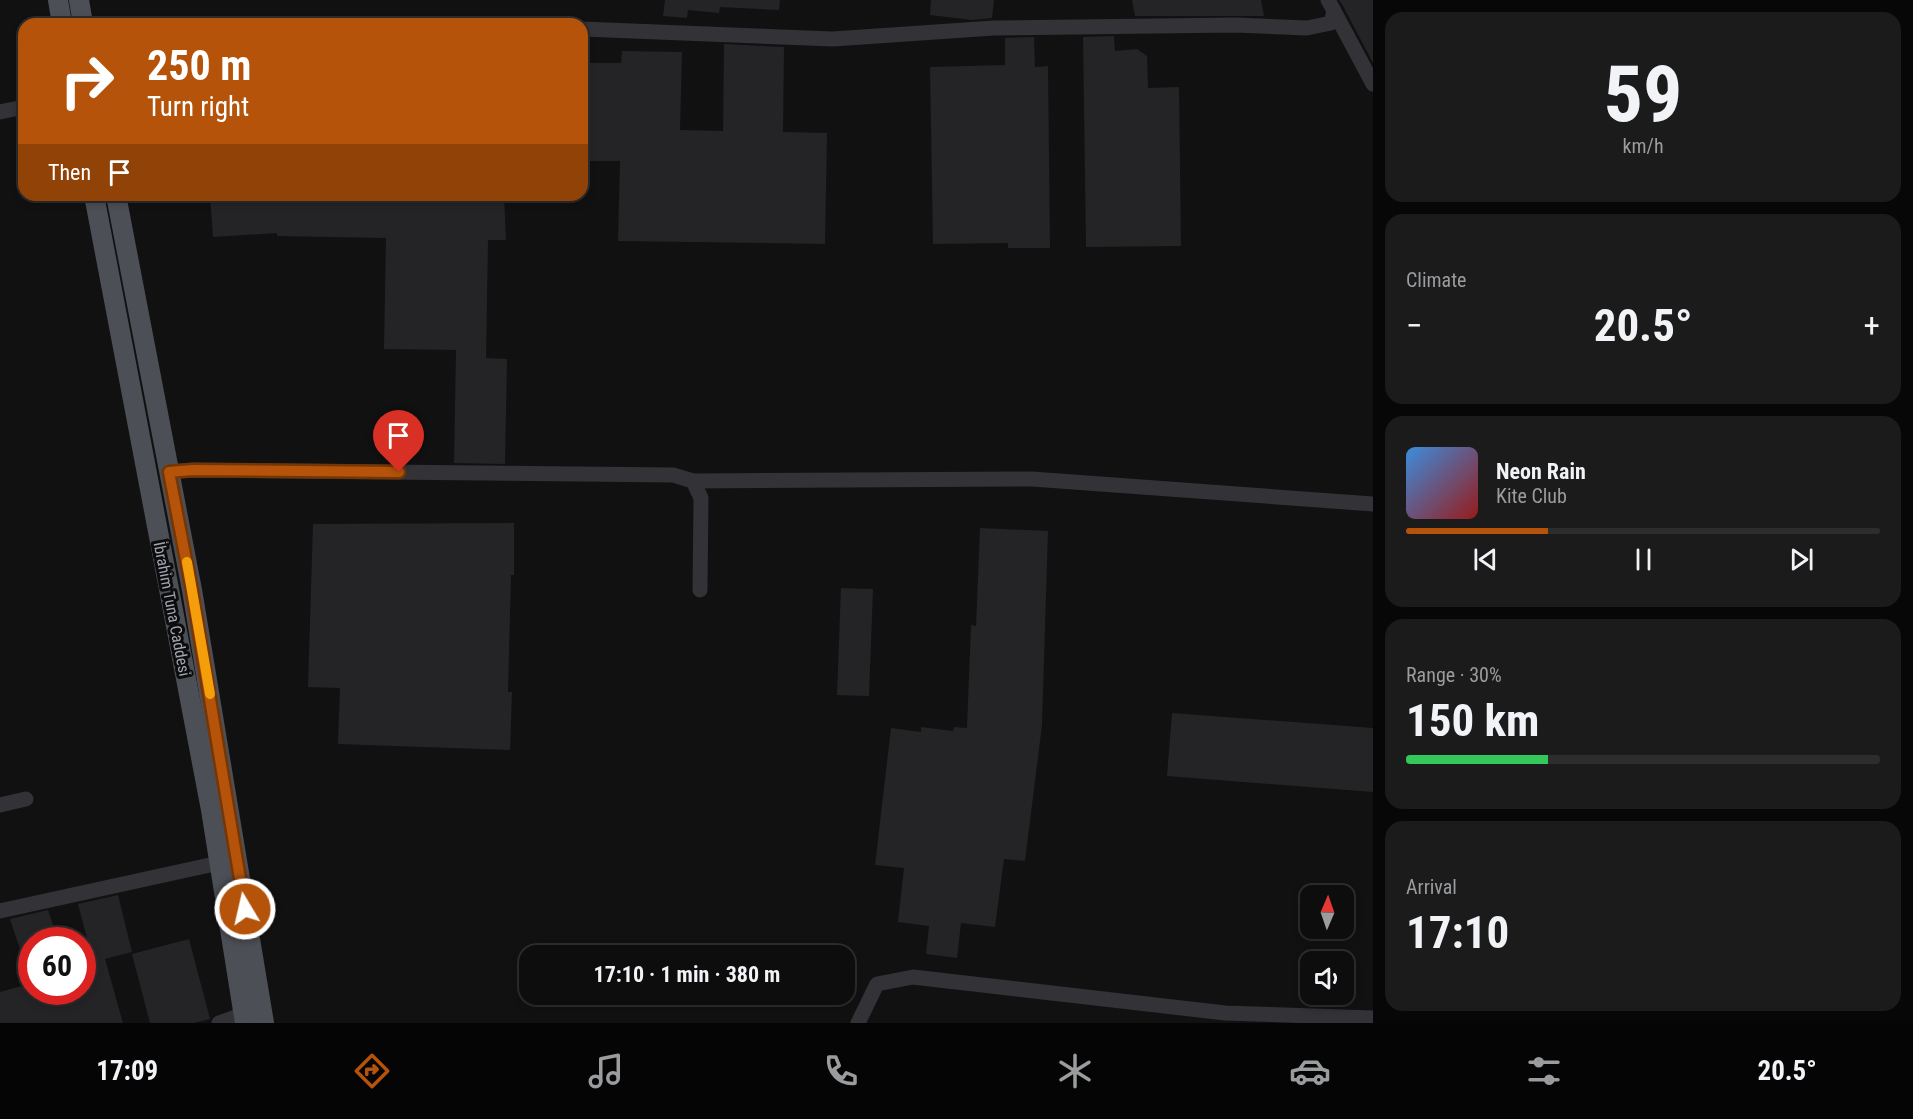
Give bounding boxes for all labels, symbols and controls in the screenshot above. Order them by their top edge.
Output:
text: 250 m [147,41,252,90]
icon: right [48,42,126,120]
text: 59 [1604,49,1682,140]
text: Turn right [147,91,249,123]
text: km/h [1622,134,1664,158]
icon: arrive [103,156,136,189]
text: Then [48,160,91,185]
text: Climate [1406,268,1466,292]
text: 20.5° [1594,299,1692,352]
text: − [1406,306,1423,345]
text: + [1864,306,1880,345]
pin [373,410,424,472]
icon: arrive [382,419,415,452]
text: Neon Rain [1496,459,1586,484]
text: Kite Club [1496,484,1567,508]
street label: İbrahim Tuna Caddesi [150,540,194,678]
icon: previous [1469,543,1502,576]
icon: pause [1627,543,1660,576]
icon: next [1785,543,1818,576]
text: Range · 30% [1406,663,1502,687]
text: 150 km [1406,694,1539,747]
text: Arrival [1406,875,1457,899]
position arrow [213,877,277,941]
north arrow [1300,885,1354,939]
map controls [1300,885,1354,1005]
text: 17:10 [1406,906,1509,959]
speed limit sign: 60 [18,927,96,1005]
button: sound [1300,951,1354,1005]
text: 17:10 · 1 min · 380 m [594,962,780,987]
icon: directions [351,1050,393,1092]
icon: music [585,1050,627,1092]
icon: phone [820,1050,862,1092]
icon: climate [1054,1050,1096,1092]
icon: car [1289,1050,1331,1092]
icon: filters [1523,1050,1565,1092]
text: 17:09 [96,1055,158,1087]
text: 20.5° [1757,1055,1817,1087]

